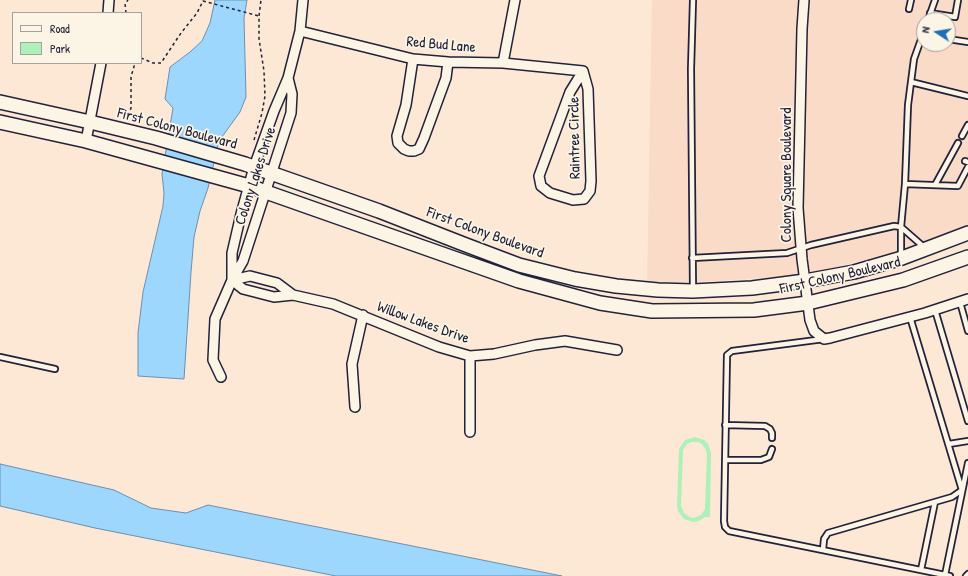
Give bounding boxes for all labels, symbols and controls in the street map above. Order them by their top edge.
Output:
legend [12,12,142,64]
north arrow [916,12,956,52]
text: Road [50,20,70,37]
text: N [918,25,933,34]
street label: Red Bud Lane [406,33,476,57]
text: Park [50,40,70,57]
street label: Raintree Circle [565,97,585,179]
street label: First Colony Boulevard [115,104,239,154]
street label: Colony Square Boulevard [778,108,796,242]
street label: Colony Lakes Drive [232,125,280,227]
street label: First Colony Boulevard [424,203,546,263]
street label: First Colony Boulevard [778,253,902,299]
street label: Willow Lakes Drive [375,298,471,348]

